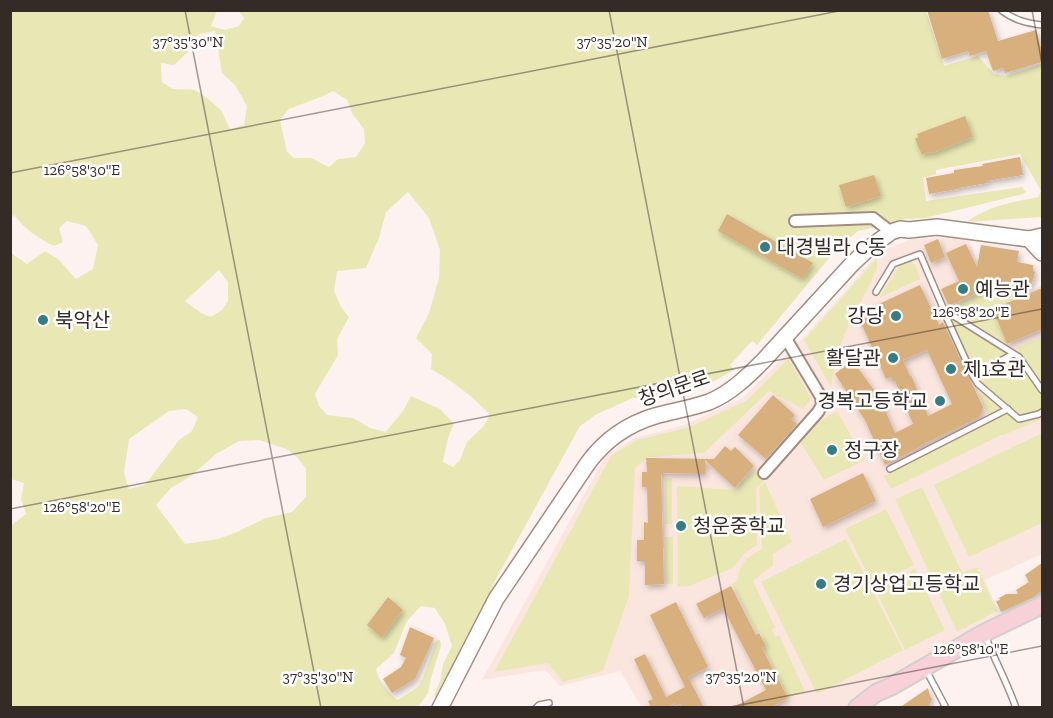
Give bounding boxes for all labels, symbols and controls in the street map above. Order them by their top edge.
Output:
text: 37°35'30"N [153,33,223,51]
text: 37°35'20"N [576,33,648,51]
text: 126°58'30"E [44,161,120,179]
place label: 대경빌라 C동 [777,235,886,259]
marker: 대경빌라 C동 [758,240,772,254]
place label: 예능관 [975,277,1030,301]
marker: 예능관 [956,282,970,296]
text: 126°58'20"E [933,303,1010,321]
place label: 강당 [847,304,884,328]
place label: 북악산 [55,308,110,332]
marker: 강당 [889,309,903,323]
marker: 북악산 [36,313,50,327]
place label: 활달관 [826,346,881,370]
marker: 활달관 [886,351,900,365]
place label: 제1호관 [963,357,1026,381]
marker: 제1호관 [944,362,958,376]
street label: 창의문로 [635,365,713,411]
place label: 경복고등학교 [818,389,928,413]
marker: 경복고등학교 [933,394,947,408]
place label: 정구장 [844,438,899,462]
marker: 정구장 [825,443,839,457]
text: 126°58'20"E [44,498,121,516]
place label: 청운중학교 [693,514,785,538]
marker: 청운중학교 [674,519,688,533]
place label: 경기상업고등학교 [833,572,980,596]
marker: 경기상업고등학교 [814,577,828,591]
text: 126°58'10"E [934,640,1009,658]
text: 37°35'30"N [283,668,353,686]
text: 37°35'20"N [705,668,777,686]

